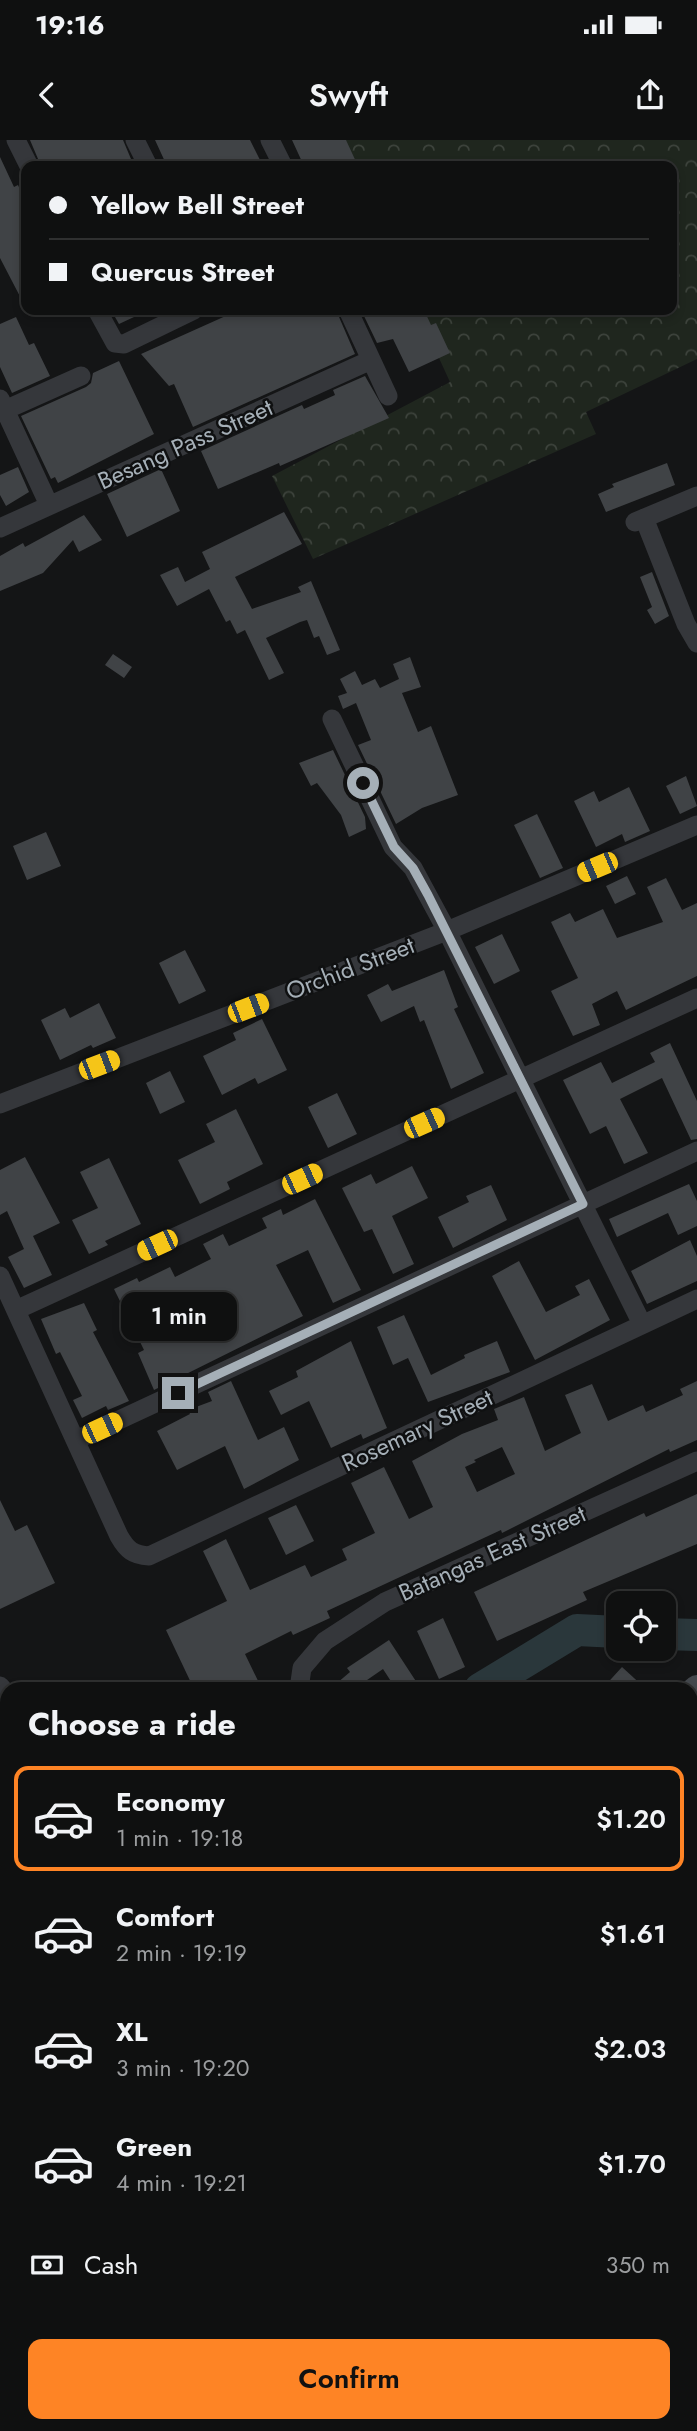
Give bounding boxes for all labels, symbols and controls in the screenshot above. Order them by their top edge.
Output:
text: 19:16 [35,6,105,44]
text: Swyft [309,72,388,118]
icon: back [28,76,66,114]
icon: share [631,76,669,114]
text: Yellow Bell Street [91,186,304,224]
text: Quercus Street [91,253,274,291]
street label: Besang Pass Street [92,390,278,498]
route start [347,767,379,799]
car [574,849,621,885]
street label: Orchid Street [281,927,420,1009]
car [225,991,272,1025]
car [76,1048,123,1082]
car [401,1105,448,1141]
car [279,1161,326,1197]
car [134,1227,181,1263]
callout: 1 min [120,1292,236,1340]
text: 1 min [151,1299,207,1333]
route end [162,1377,194,1409]
street label: Rosemary Street [336,1380,498,1480]
car [79,1410,126,1446]
street label: Batangas East Street [393,1496,591,1610]
map controls [606,1591,676,1661]
button: locate [606,1591,676,1661]
text: Choose a ride [28,1701,236,1747]
text: Economy [116,1783,225,1821]
icon: car [32,1787,95,1850]
text: $1.20 [596,1800,666,1838]
text: 1 min · 19:18 [116,1821,243,1855]
text: Comfort [116,1898,214,1936]
icon: car [32,1902,95,1965]
text: $1.61 [600,1915,666,1953]
text: 2 min · 19:19 [116,1936,247,1970]
text: XL [116,2013,148,2051]
icon: car [32,2017,95,2080]
text: $2.03 [593,2030,666,2068]
text: 3 min · 19:20 [116,2051,250,2085]
text: Green [116,2128,192,2166]
icon: car [32,2132,95,2195]
text: $1.70 [597,2145,666,2183]
text: 4 min · 19:21 [116,2166,247,2200]
icon: cash [28,2246,66,2284]
text: Cash [84,2246,138,2284]
text: 350 m [606,2248,670,2282]
button: Confirm [28,2339,670,2419]

